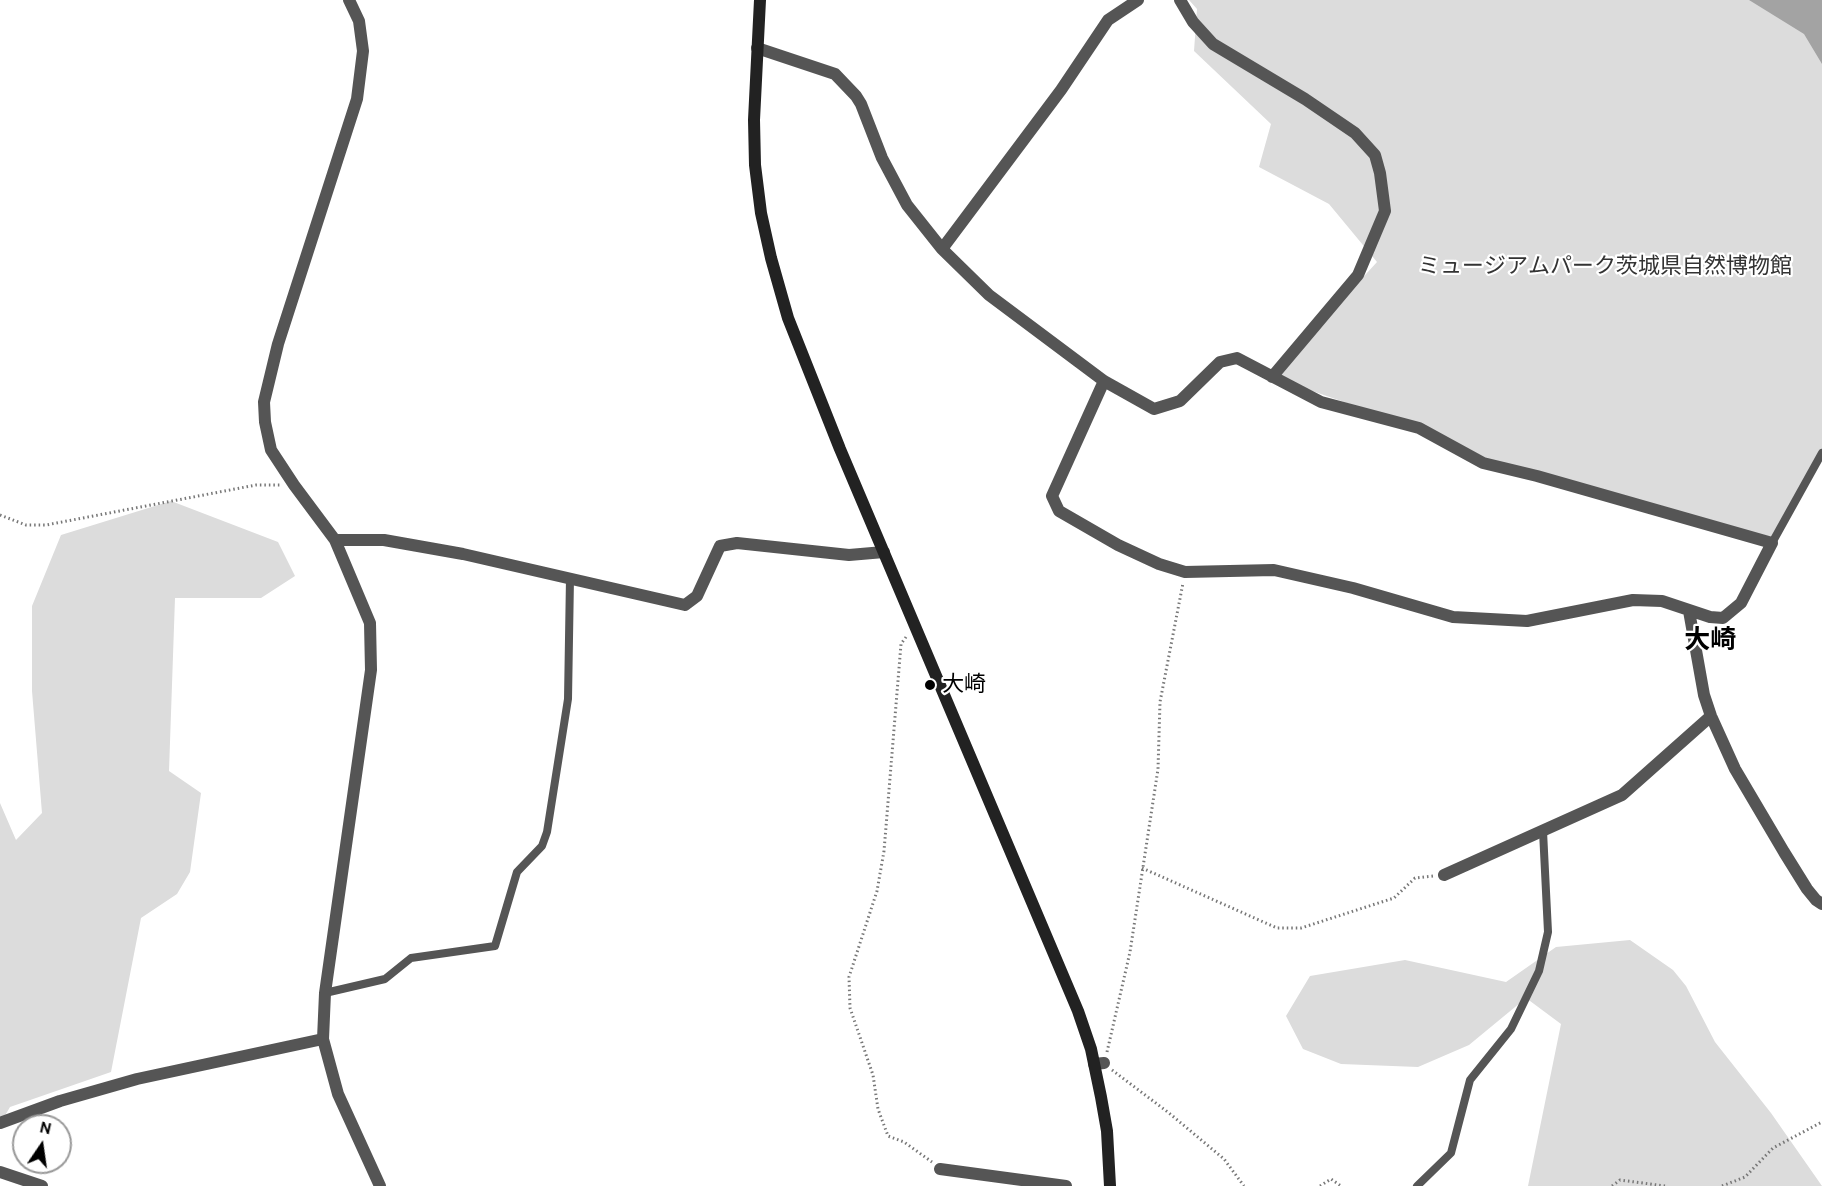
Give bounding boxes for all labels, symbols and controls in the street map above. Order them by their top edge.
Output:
park label: ミュージアムパーク茨城県自然博物館 [1418,254,1792,280]
district label: 大崎 [1684,624,1736,656]
place label: 大崎 [942,672,986,698]
marker: 大崎 [923,678,937,692]
north arrow [12,1114,72,1174]
text: N [38,1117,53,1138]

